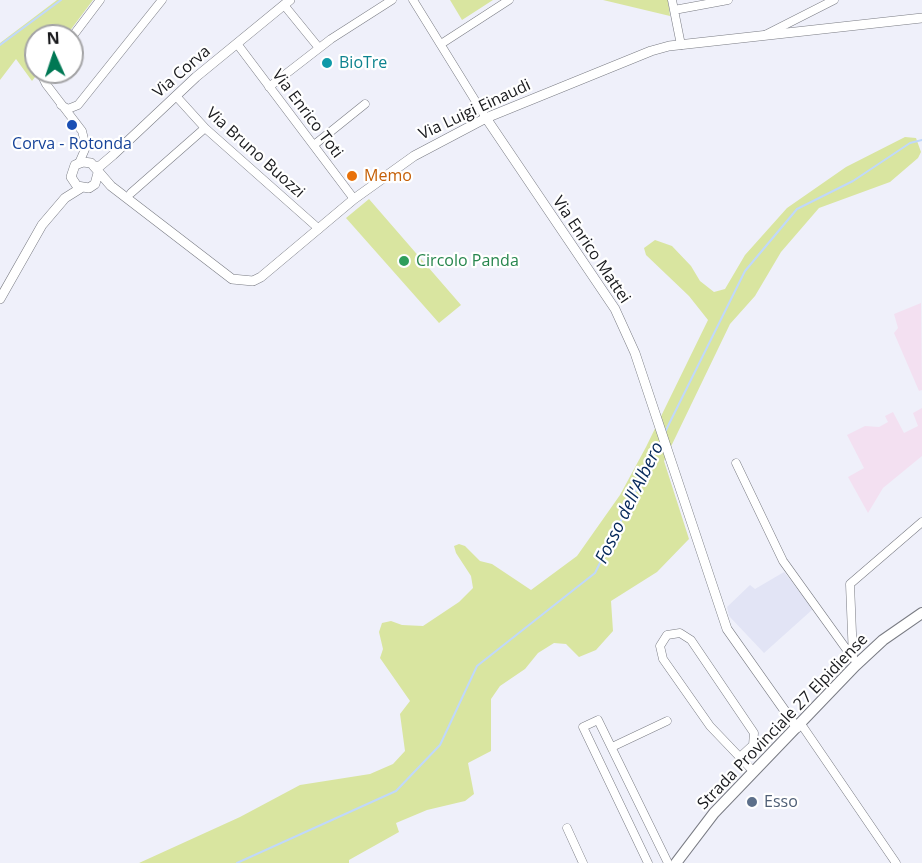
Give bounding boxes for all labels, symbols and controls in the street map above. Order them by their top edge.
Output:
north arrow [24,24,84,84]
text: N [46,27,60,49]
street label: Via Corva [149,42,215,102]
place label: BioTre [339,53,387,73]
marker: BioTre [320,56,334,70]
street label: Via Enrico Toti [268,66,346,162]
street label: Via Luigi Einaudi [416,76,534,144]
street label: Via Bruno Buozzi [202,104,308,202]
marker: Corva - Rotonda [65,118,79,132]
place label: Corva - Rotonda [12,134,132,154]
place label: Memo [364,166,412,186]
marker: Memo [345,169,359,183]
street label: Via Enrico Mattei [548,193,634,307]
place label: Circolo Panda [416,251,519,271]
marker: Circolo Panda [397,254,411,268]
water label: Fosso dell'Albero [591,439,669,567]
street label: Strada Provinciale 27 Elpidiense [694,630,872,814]
place label: Esso [764,792,798,812]
marker: Esso [745,795,759,809]

